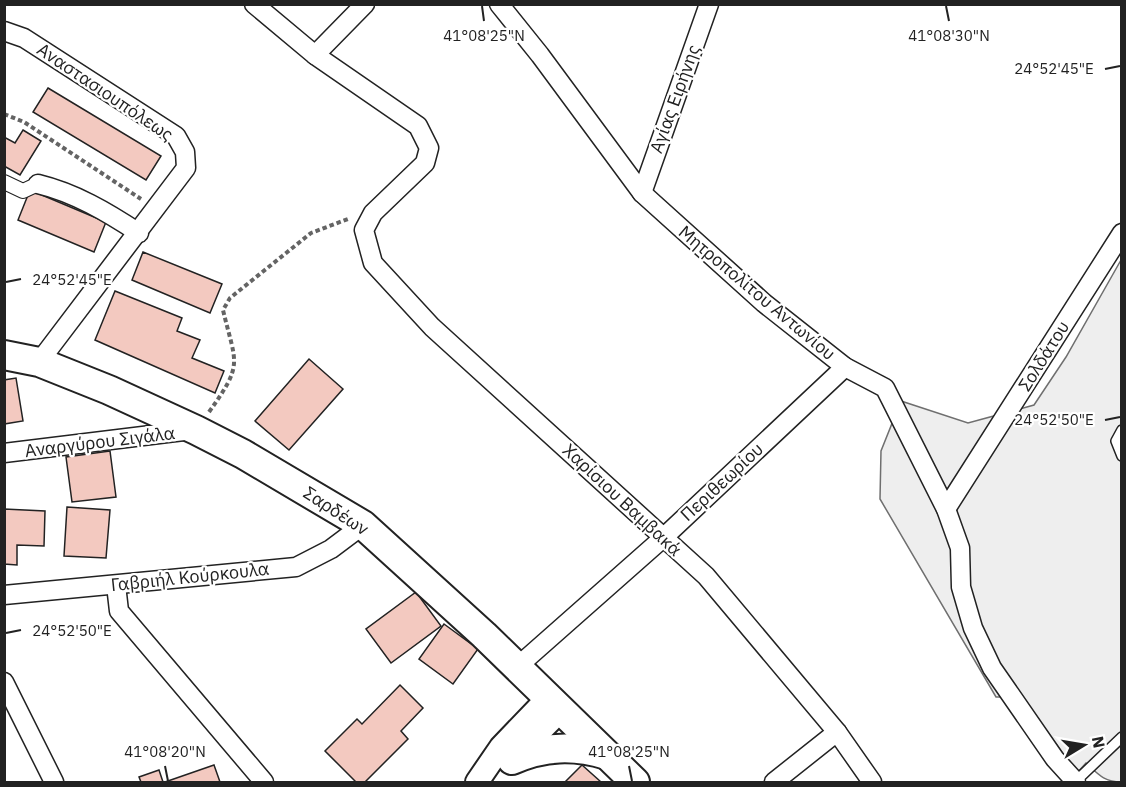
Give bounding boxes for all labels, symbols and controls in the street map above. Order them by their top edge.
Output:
text: 41°08'25"N [443,26,525,45]
text: 41°08'30"N [908,26,990,45]
street label: Αναστασιουπόλεως [33,37,178,146]
street label: Αγίας Ειρήνης [644,41,705,156]
text: 24°52'45"E [1014,59,1094,78]
street label: Μητροπολίτου Αντωνίου [674,220,841,365]
text: 24°52'45"E [32,270,112,289]
street label: Σολδάτου [1013,316,1074,395]
text: 24°52'50"E [1014,410,1094,429]
street label: Αναργύρου Σιγάλα [23,421,176,462]
street label: Περιθεωρίου [675,437,768,526]
street label: Χαρίσιου Βαμβακά [558,438,687,561]
street label: Σαρδέων [299,481,373,540]
street label: Γαβριήλ Κούρκουλα [110,557,270,596]
text: 24°52'50"E [32,621,112,640]
north arrow [1054,715,1114,775]
text: N [1088,735,1110,750]
text: 41°08'20"N [124,742,206,761]
text: 41°08'25"N [588,742,670,761]

